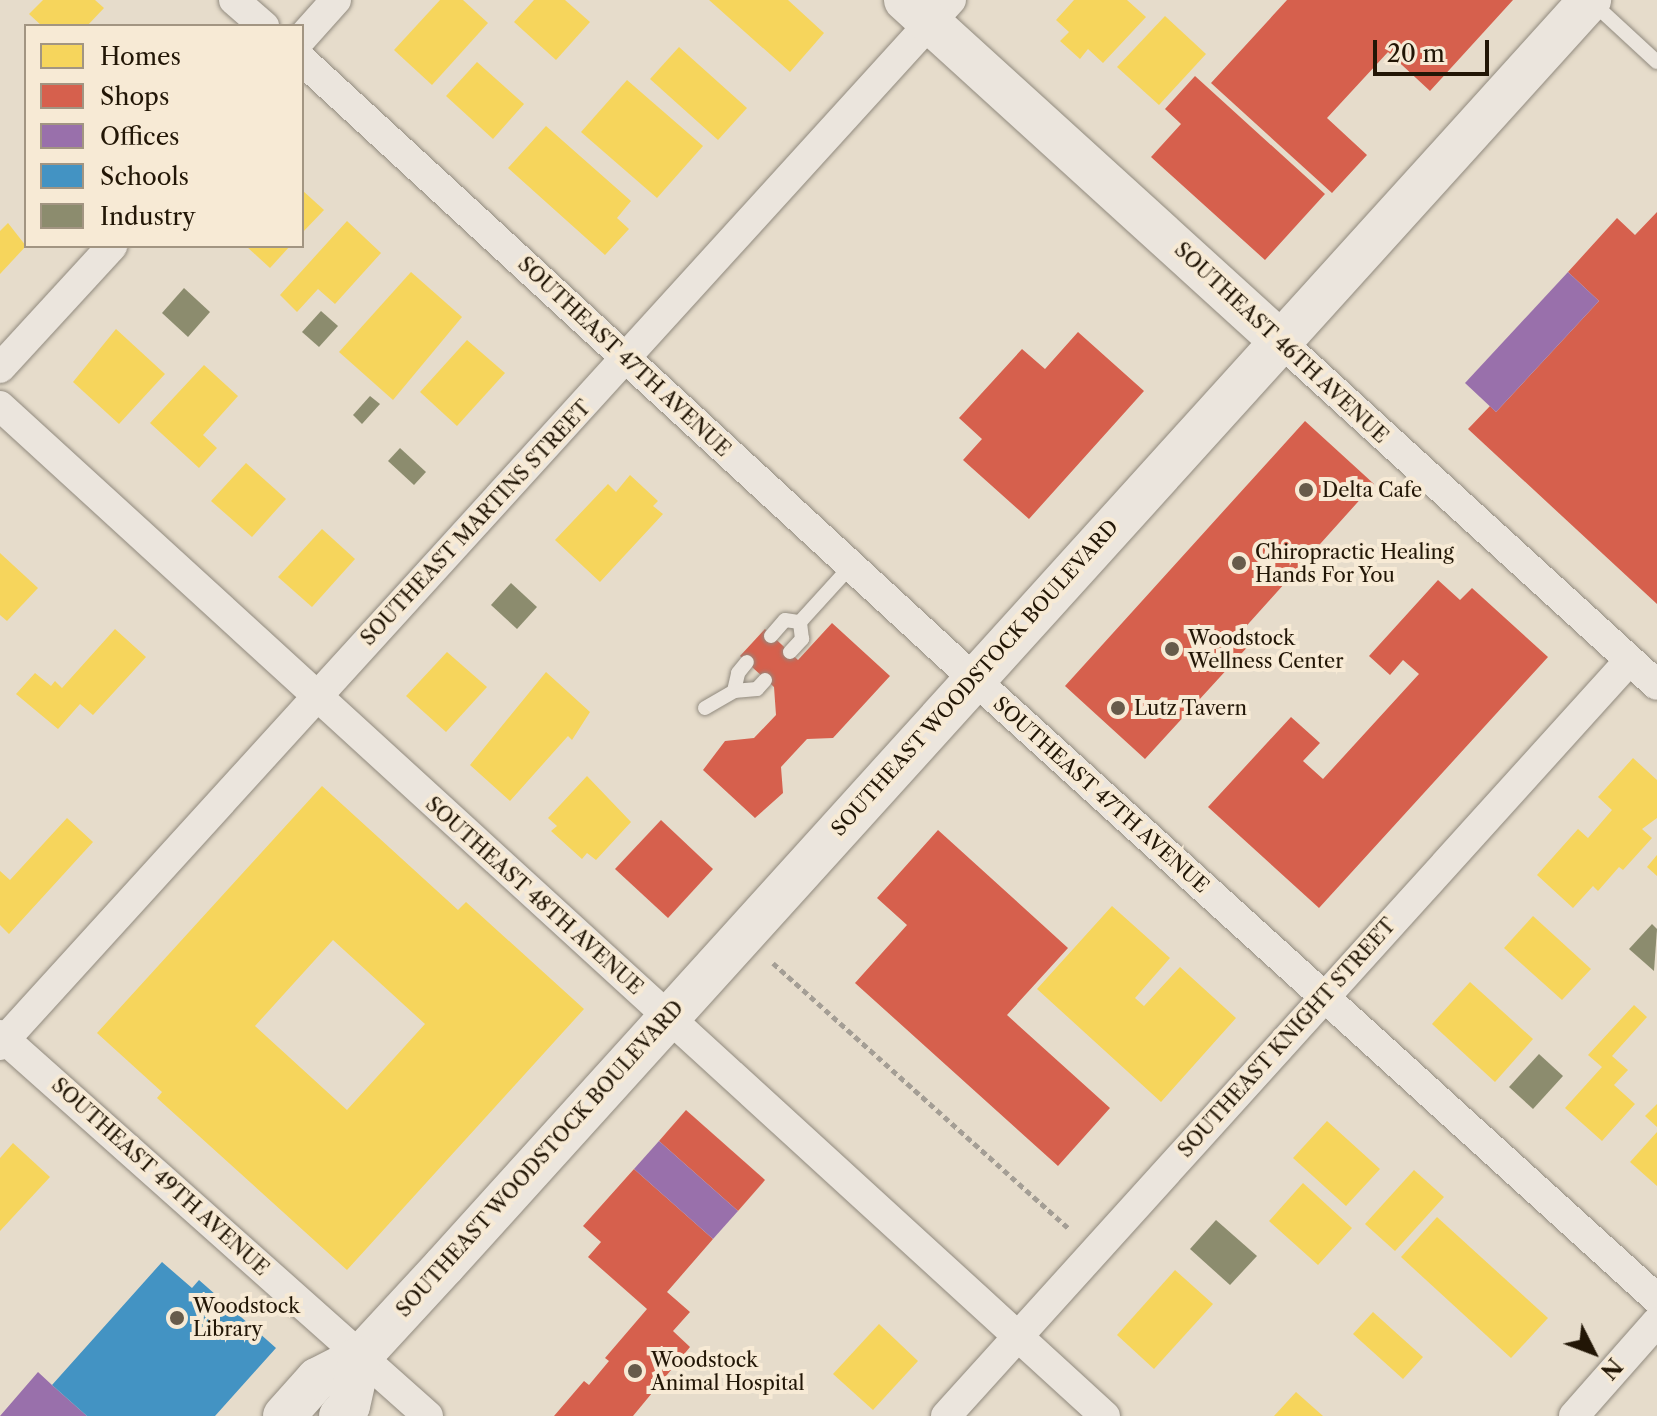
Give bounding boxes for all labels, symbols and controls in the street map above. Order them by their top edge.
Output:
legend [24,24,304,248]
scale bar [1377,24,1493,74]
text: 20 m [1387,39,1445,68]
text: Homes [100,42,181,71]
text: Shops [100,82,169,111]
text: Offices [100,122,180,151]
text: Schools [100,162,189,191]
text: Industry [100,202,196,231]
street label: SOUTHEAST 46TH AVENUE [1169,237,1393,449]
street label: SOUTHEAST 47TH AVENUE [512,252,736,462]
street label: SOUTHEAST MARTINS STREET [356,395,596,651]
place label: Delta Cafe [1322,478,1422,502]
marker: Delta Cafe [1297,481,1315,499]
street label: SOUTHEAST WOODSTOCK BOULEVARD [826,514,1124,842]
place label: Chiropractic Healing Hands For You [1255,540,1454,587]
marker: Chiropractic Healing Hands For You [1230,554,1248,572]
place label: Woodstock Wellness Center [1188,626,1344,673]
marker: Woodstock Wellness Center [1163,640,1181,658]
street label: SOUTHEAST 47TH AVENUE [988,691,1214,899]
place label: Lutz Tavern [1134,696,1248,720]
marker: Lutz Tavern [1109,699,1127,717]
street label: SOUTHEAST 48TH AVENUE [420,792,648,1000]
street label: SOUTHEAST KNIGHT STREET [1173,913,1401,1163]
street label: SOUTHEAST WOODSTOCK BOULEVARD [391,995,689,1323]
street label: SOUTHEAST 49TH AVENUE [46,1073,274,1281]
place label: Woodstock Library [193,1294,300,1341]
marker: Woodstock Library [168,1309,186,1327]
north arrow [1553,1312,1633,1392]
place label: Woodstock Animal Hospital [651,1348,804,1395]
text: N [1595,1352,1628,1385]
marker: Woodstock Animal Hospital [626,1362,644,1380]

